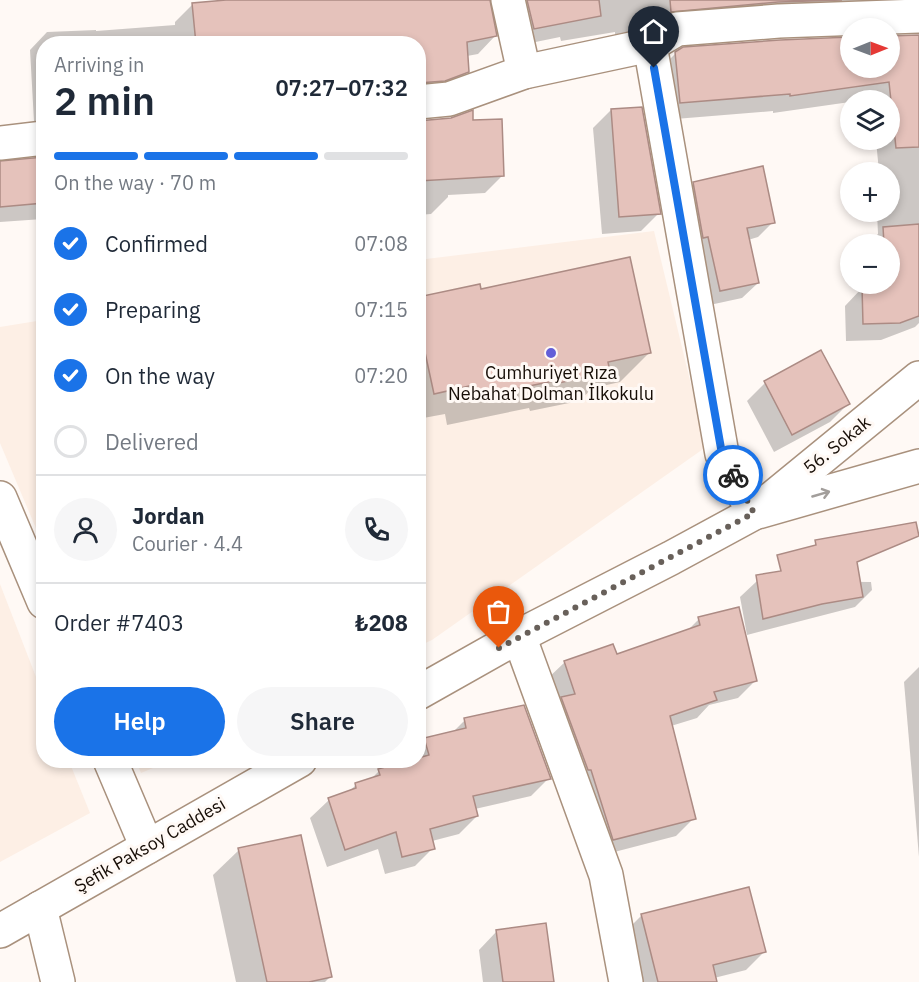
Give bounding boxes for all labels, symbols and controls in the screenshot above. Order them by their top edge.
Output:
pin [628,6,679,68]
icon: home [637,15,670,48]
north arrow [840,18,900,78]
map controls [840,18,900,294]
text: Arriving in [54,51,144,78]
text: 07:27–07:32 [275,73,408,102]
text: 2 min [54,75,155,126]
button: layers [840,90,900,150]
button: + [840,162,900,222]
text: On the way · 70 m [54,169,216,196]
icon: check [54,227,87,260]
text: Confirmed [105,229,208,258]
text: 07:08 [354,230,408,257]
button: − [840,234,900,294]
icon: check [54,293,87,326]
text: Preparing [105,295,200,324]
text: 07:15 [354,296,408,323]
marker: Cumhuriyet Rıza Nebahat Dolman İlkokulu [544,346,558,360]
icon: check [54,359,87,392]
text: On the way [105,361,215,390]
place label: Cumhuriyet Rıza Nebahat Dolman İlkokulu [448,361,654,405]
text: 07:20 [354,362,408,389]
street label: 56. Sokak [798,410,875,479]
text: Delivered [105,427,199,456]
courier [703,445,763,505]
icon: bike [717,459,750,492]
one-way arrow [811,488,830,499]
button: person [54,498,117,561]
button: phone [345,498,408,561]
text: Jordan [132,501,205,530]
text: Courier · 4.4 [132,530,243,557]
pin [473,586,524,648]
icon: bag [482,595,515,628]
text: Order #7403 [54,608,184,637]
text: ₺208 [355,608,408,637]
button: Help [54,687,225,756]
button: Share [237,687,408,756]
street label: Şefik Paksoy Caddesi [70,792,229,897]

